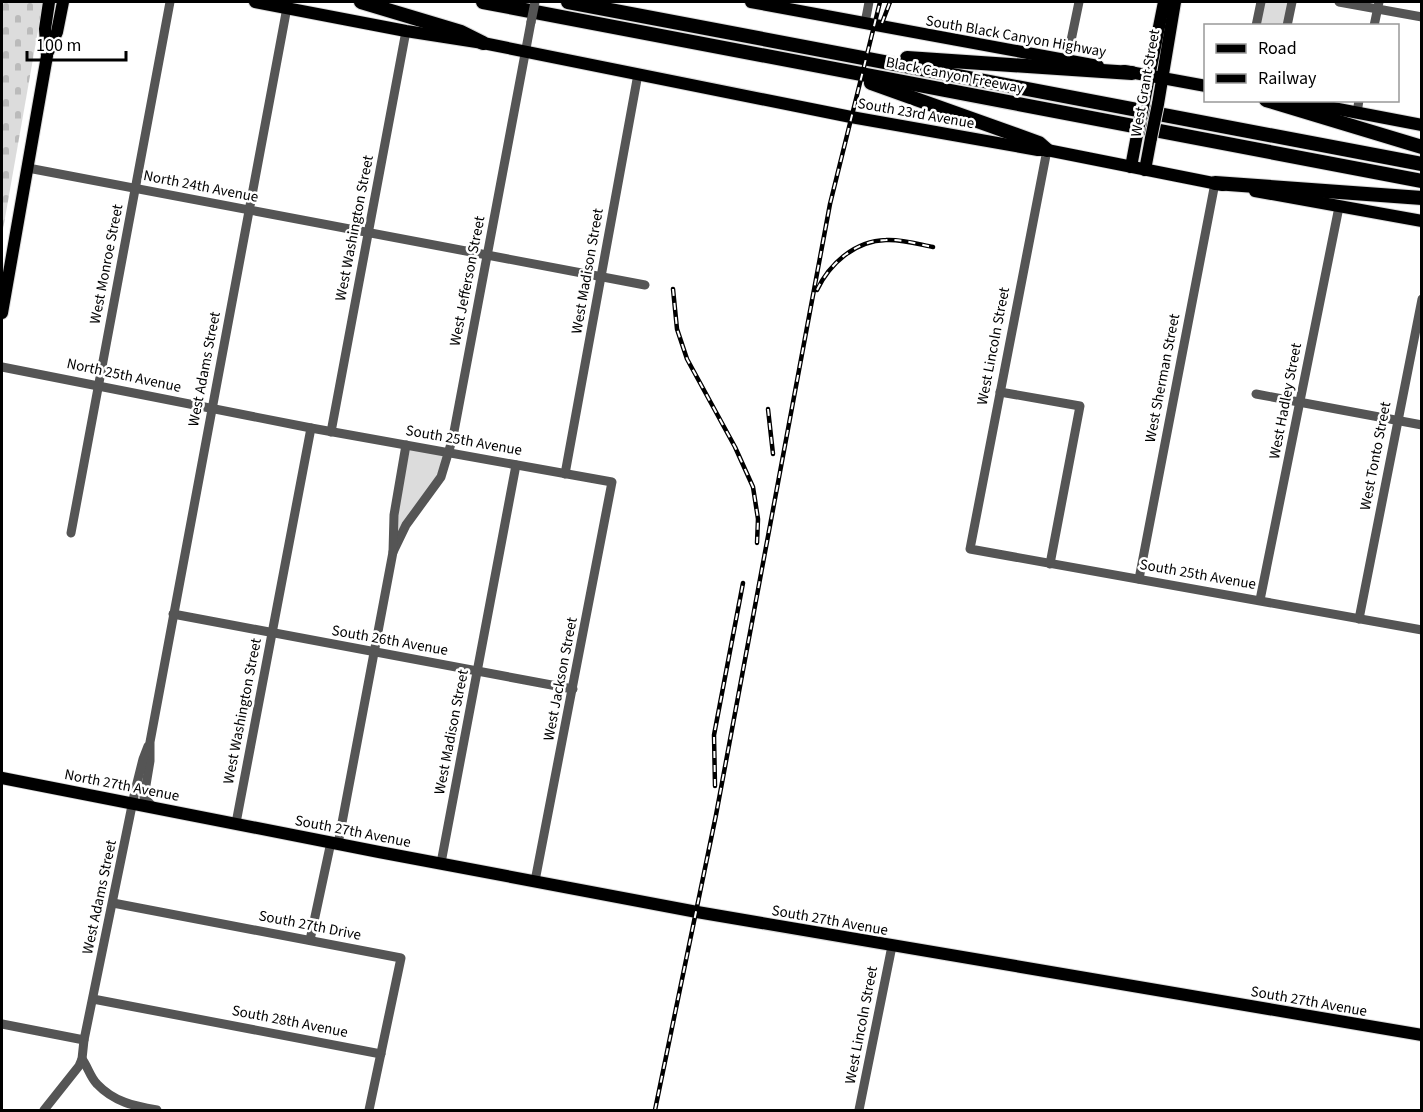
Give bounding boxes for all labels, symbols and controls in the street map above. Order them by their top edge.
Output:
street label: South Black Canyon Highway [924,10,1108,63]
scale bar [27,24,126,62]
legend [1204,24,1399,102]
street label: West Grant Street [1126,28,1165,138]
text: 100 m [36,33,81,58]
text: Road [1258,36,1297,61]
street label: Black Canyon Freeway [884,52,1026,99]
text: Railway [1258,66,1317,91]
street label: South 23rd Avenue [856,93,976,134]
street label: West Washington Street [330,153,379,303]
street label: North 24th Avenue [142,165,260,208]
street label: West Monroe Street [85,202,128,326]
street label: West Madison Street [566,207,609,335]
street label: West Jefferson Street [445,214,490,348]
street label: West Lincoln Street [972,285,1015,407]
street label: West Adams Street [183,310,226,428]
street label: West Sherman Street [1140,312,1185,444]
street label: West Hadley Street [1264,341,1307,461]
street label: North 25th Avenue [65,353,183,398]
street label: West Tonto Street [1355,400,1396,512]
street label: South 25th Avenue [404,420,524,461]
street label: South 25th Avenue [1138,554,1258,595]
street label: West Jackson Street [538,615,583,743]
street label: South 26th Avenue [330,620,450,661]
street label: West Washington Street [218,636,267,786]
street label: West Madison Street [429,668,474,796]
street label: North 27th Avenue [63,764,181,807]
street label: South 27th Avenue [293,810,413,853]
street label: West Adams Street [77,838,122,956]
street label: South 27th Avenue [770,900,890,941]
street label: South 27th Drive [257,905,363,946]
street label: West Lincoln Street [840,964,883,1086]
street label: South 27th Avenue [1249,981,1369,1022]
street label: South 28th Avenue [230,1000,350,1043]

